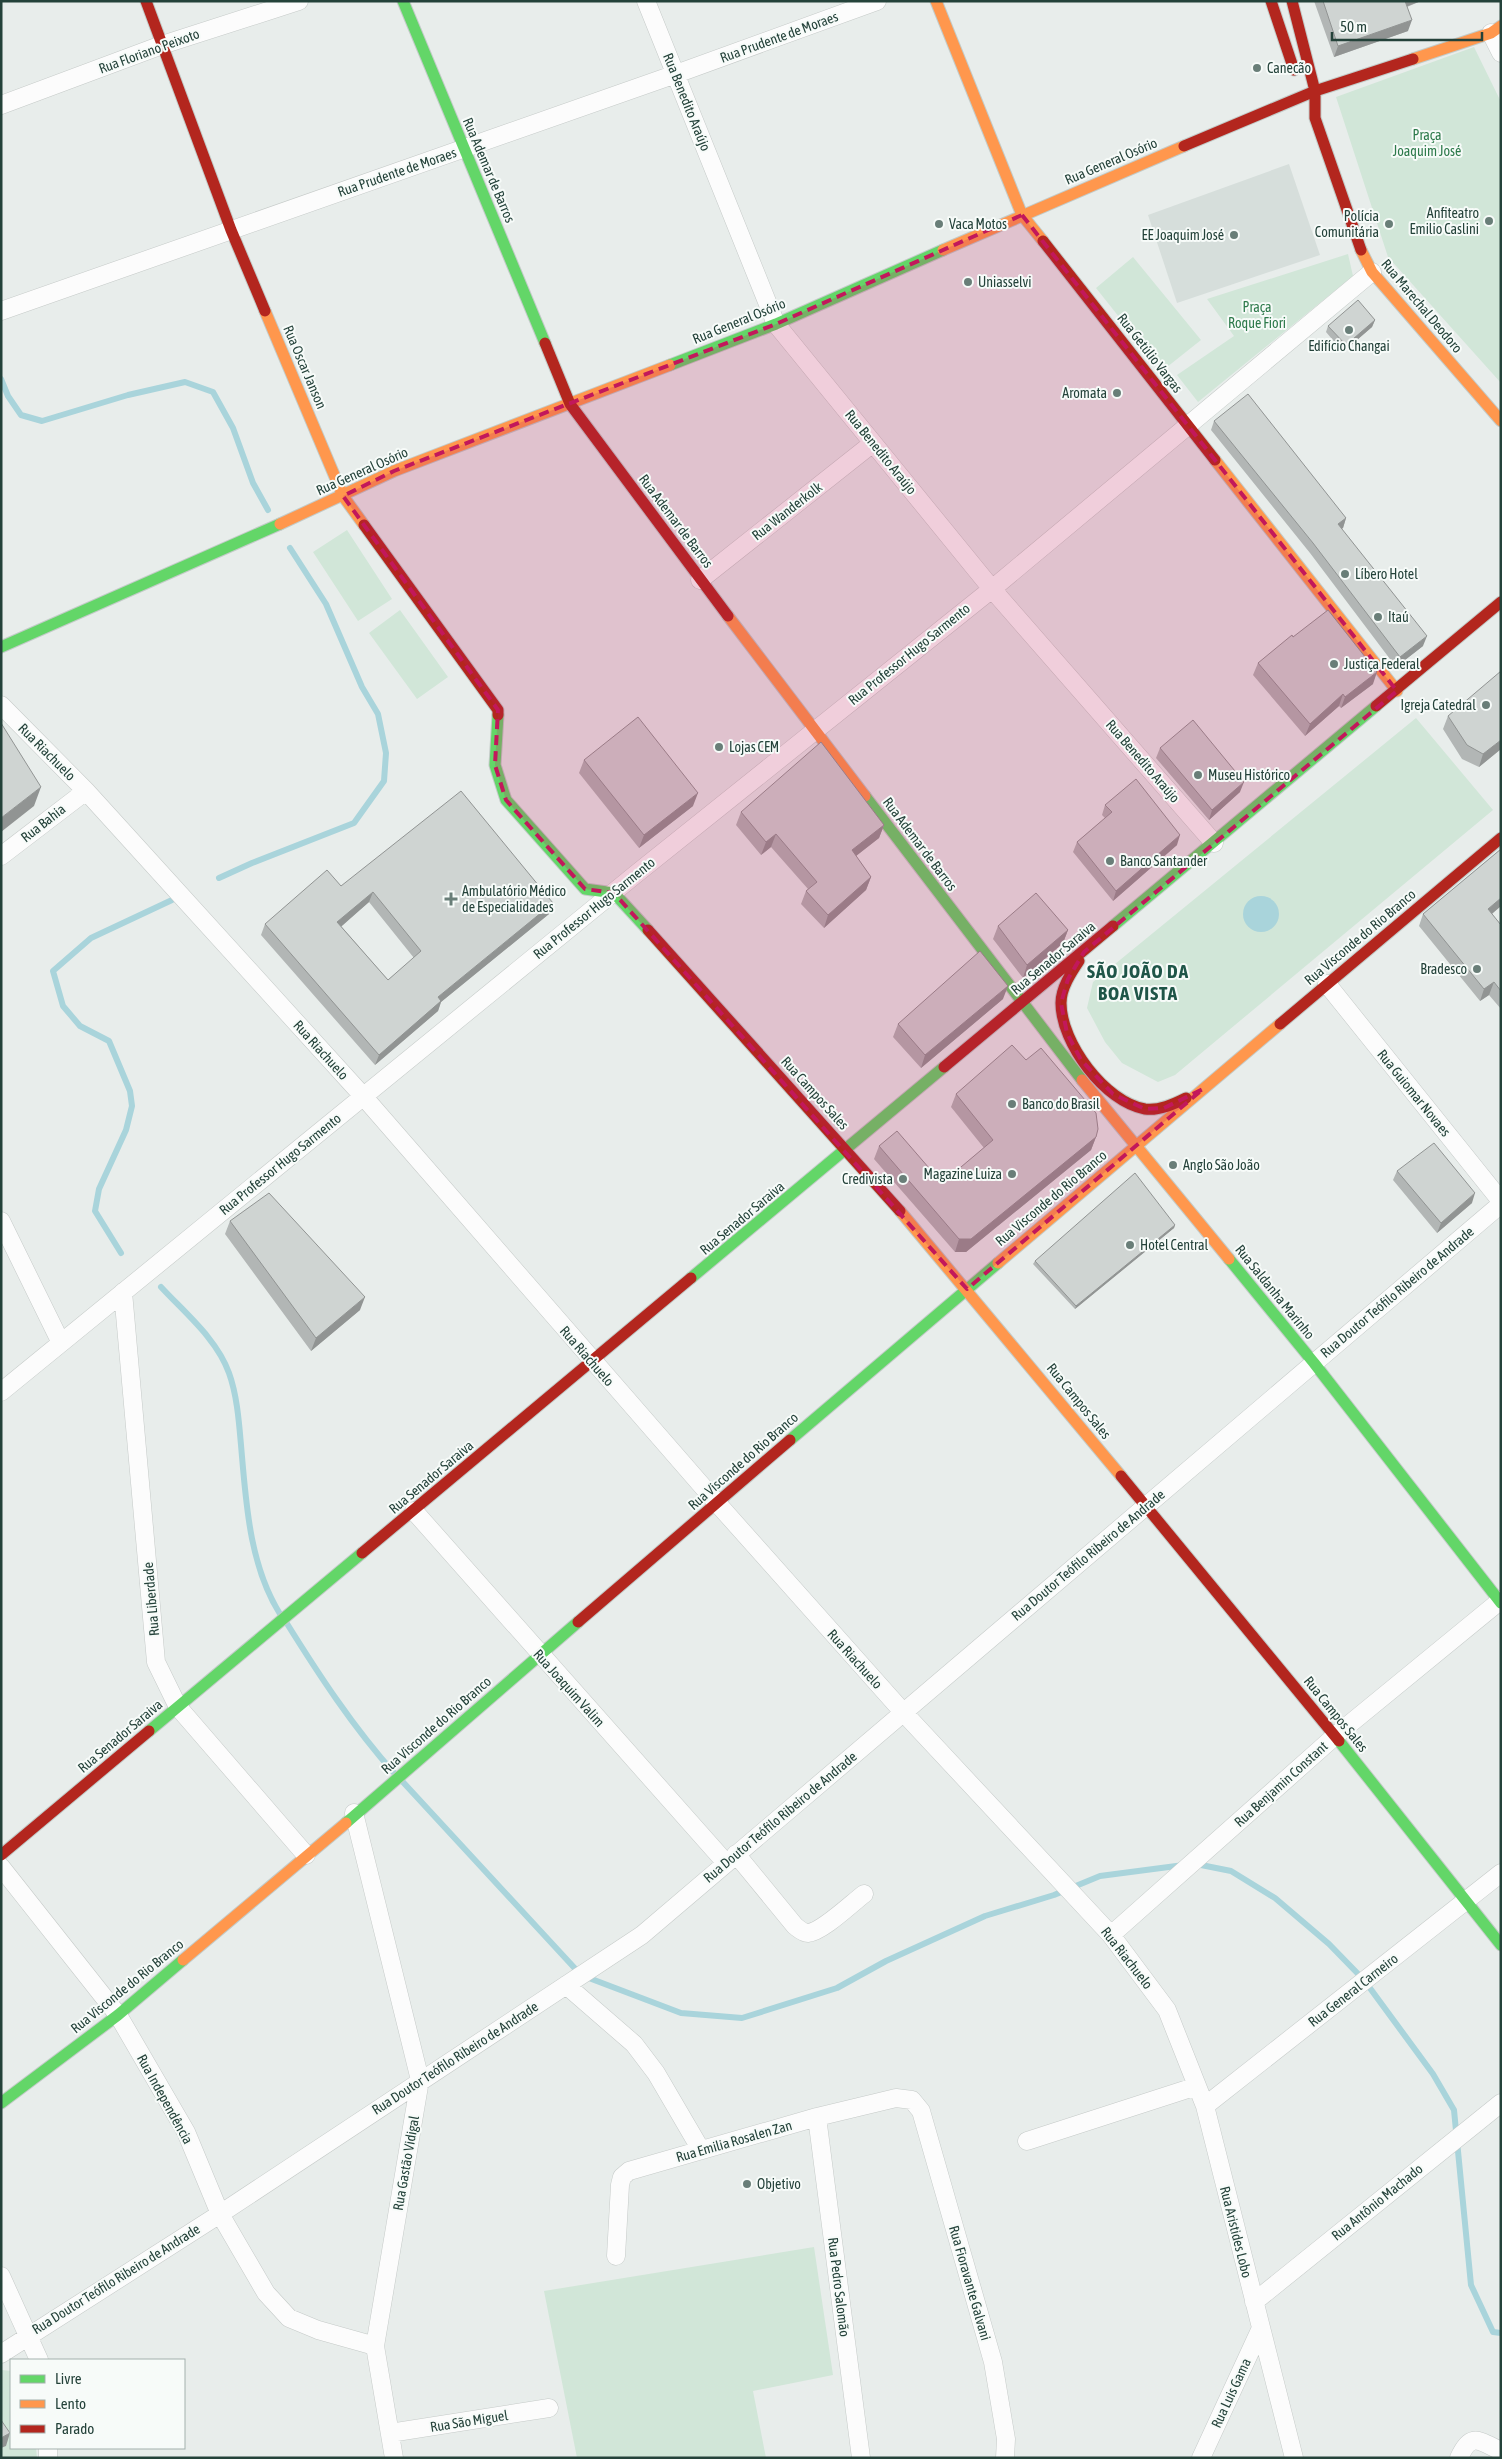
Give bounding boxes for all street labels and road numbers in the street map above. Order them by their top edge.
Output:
street label: Rua Prudente de Moraes [718,8,840,66]
street label: Rua Floriano Peixoto [96,25,202,77]
street label: Rua Benedito Araújo [660,51,714,153]
street label: Rua Ademar de Barros [460,115,518,225]
street label: Rua General Osório [1062,134,1160,188]
street label: Rua Prudente de Moraes [336,144,458,200]
street label: Rua Marechal Deodoro [1378,256,1466,356]
street label: Rua General Osório [690,295,788,347]
street label: Rua Getúlio Vargas [1114,310,1186,396]
street label: Rua Oscar Janson [280,323,330,411]
street label: Rua Benedito Araújo [842,406,920,498]
street label: Rua General Osório [314,444,410,498]
street label: Rua Ademar de Barros [636,471,716,571]
street label: Rua Wanderkolk [749,479,825,543]
street label: Rua Professor Hugo Sarmento [845,600,973,708]
street label: Rua Benedito Araújo [1103,716,1183,806]
street label: Rua Riachuelo [15,720,79,784]
street label: Rua Ademar de Barros [880,794,960,894]
street label: Rua Bahia [18,801,68,845]
street label: Rua Professor Hugo Sarmento [530,854,658,962]
street label: Rua Visconde do Rio Branco [1301,886,1419,988]
street label: Rua Senador Saraiva [1008,918,1098,998]
street label: Rua Riachuelo [290,1017,352,1083]
street label: Rua Guiomar Novaes [1374,1046,1454,1140]
street label: Rua Campos Sales [778,1053,852,1133]
street label: Rua Professor Hugo Sarmento [216,1110,344,1218]
street label: Rua Visconde do Rio Branco [992,1147,1110,1249]
street label: Rua Senador Saraiva [697,1178,787,1258]
street label: Rua Doutor Teófilo Ribeiro de Andrade [1317,1223,1477,1361]
street label: Rua Saldanha Marinho [1232,1242,1318,1342]
street label: Rua Riachuelo [557,1323,617,1389]
street label: Rua Campos Sales [1044,1360,1114,1442]
street label: Rua Visconde do Rio Branco [685,1409,801,1513]
street label: Rua Senador Saraiva [386,1437,476,1517]
street label: Rua Doutor Teófilo Ribeiro de Andrade [1008,1486,1168,1624]
street label: Rua Liberdade [140,1561,162,1637]
street label: Rua Riachuelo [824,1626,886,1692]
street label: Rua Joaquim Valim [530,1646,608,1730]
street label: Rua Visconde do Rio Branco [378,1673,494,1777]
street label: Rua Campos Sales [1301,1673,1371,1755]
street label: Rua Senador Saraiva [75,1696,165,1776]
street label: Rua Benjamin Constant [1231,1738,1331,1830]
street label: Rua Doutor Teófilo Ribeiro de Andrade [700,1748,860,1886]
street label: Rua Riachuelo [1098,1924,1156,1992]
street label: Rua Visconde do Rio Branco [68,1936,186,2036]
street label: Rua General Carneiro [1305,1950,1401,2030]
street label: Rua Doutor Teófilo Ribeiro de Andrade [369,1998,541,2118]
street label: Rua Independência [134,2051,196,2147]
street label: Rua Gastão Vidigal [390,2114,422,2212]
street label: Rua Emilia Rosalen Zan [674,2117,794,2165]
street label: Rua Antônio Machado [1328,2160,1426,2244]
street label: Rua Aristides Lobo [1217,2185,1255,2279]
street label: Rua Doutor Teófilo Ribeiro de Andrade [29,2221,203,2337]
street label: Rua Fioravante Galvani [946,2224,994,2342]
street label: Rua Pedro Salomão [825,2236,853,2338]
street label: Rua Luis Gama [1208,2356,1254,2430]
street label: Rua São Miguel [429,2407,509,2435]

